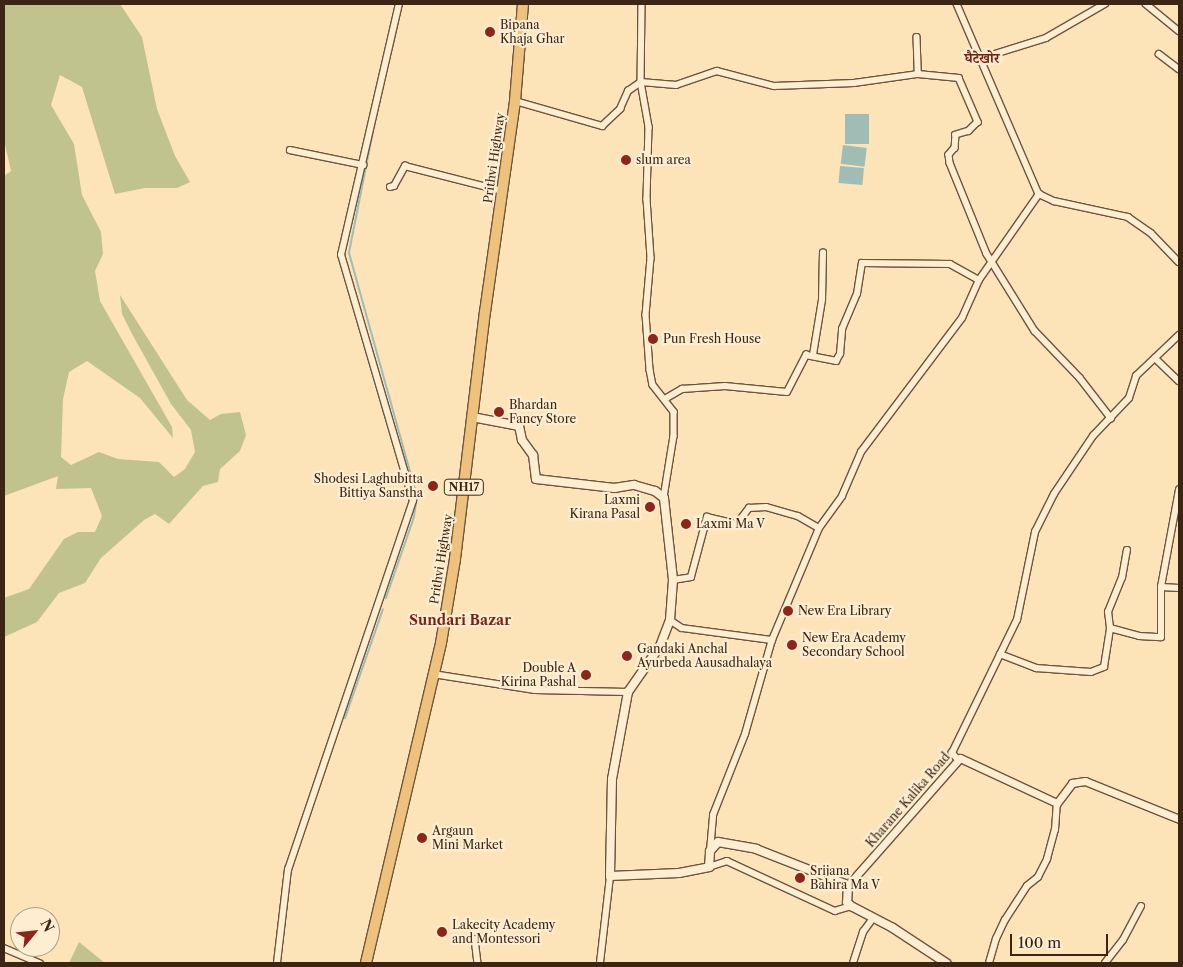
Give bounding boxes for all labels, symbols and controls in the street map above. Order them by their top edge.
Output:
place label: Bipana Khaja Ghar [500,18,565,46]
marker: Bipana Khaja Ghar [484,26,496,38]
district label: घैटेखोर [964,50,1000,66]
street label: Prithvi Highway [481,112,507,204]
place label: slum area [636,153,691,167]
marker: slum area [620,154,632,166]
place label: Pun Fresh House [663,332,761,346]
marker: Pun Fresh House [647,333,659,345]
place label: Bhardan Fancy Store [509,398,577,426]
marker: Bhardan Fancy Store [493,406,505,418]
place label: Shodesi Laghubitta Bittiya Sanstha [314,472,423,500]
road number: NH17 [443,478,485,496]
marker: Shodesi Laghubitta Bittiya Sanstha [427,480,439,492]
place label: Laxmi Kirana Pasal [569,493,640,521]
marker: Laxmi Kirana Pasal [644,501,656,513]
street label: Prithvi Highway [427,513,455,605]
place label: Laxmi Ma V [696,517,765,531]
marker: Laxmi Ma V [680,518,692,530]
place label: New Era Library [798,604,892,618]
marker: New Era Library [782,605,794,617]
district label: Sundari Bazar [409,612,511,628]
place label: New Era Academy Secondary School [802,631,907,659]
marker: New Era Academy Secondary School [786,639,798,651]
place label: Gandaki Anchal Ayurbeda Aausadhalaya [637,642,773,670]
marker: Gandaki Anchal Ayurbeda Aausadhalaya [621,650,633,662]
place label: Double A Kirina Pashal [501,661,576,689]
marker: Double A Kirina Pashal [580,669,592,681]
street label: Kharane Kalika Road [863,750,953,850]
place label: Argaun Mini Market [432,824,503,852]
marker: Argaun Mini Market [416,832,428,844]
place label: Srijana Bahira Ma V [810,864,881,892]
marker: Srijana Bahira Ma V [794,872,806,884]
north arrow [10,907,60,957]
text: N [37,916,58,935]
place label: Lakecity Academy and Montessori [452,918,556,946]
scale bar [1013,924,1110,956]
marker: Lakecity Academy and Montessori [436,926,448,938]
text: 100 m [1018,933,1061,952]

